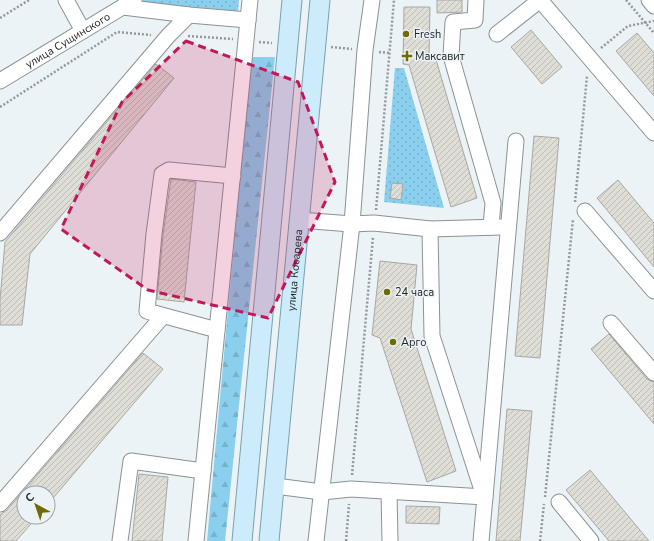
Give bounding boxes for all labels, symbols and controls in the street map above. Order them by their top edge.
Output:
street label: улица Сущинского [23,9,113,72]
place label: Fresh [414,27,441,42]
marker: Fresh [401,29,411,39]
place label: Максавит [415,49,465,64]
marker: Максавит [402,51,412,61]
street label: улица Косарева [284,228,306,312]
place label: 24 часа [395,285,434,300]
marker: 24 часа [382,287,392,297]
place label: Арго [401,335,427,350]
marker: Арго [388,337,398,347]
north arrow [16,485,56,525]
text: С [22,489,38,506]

